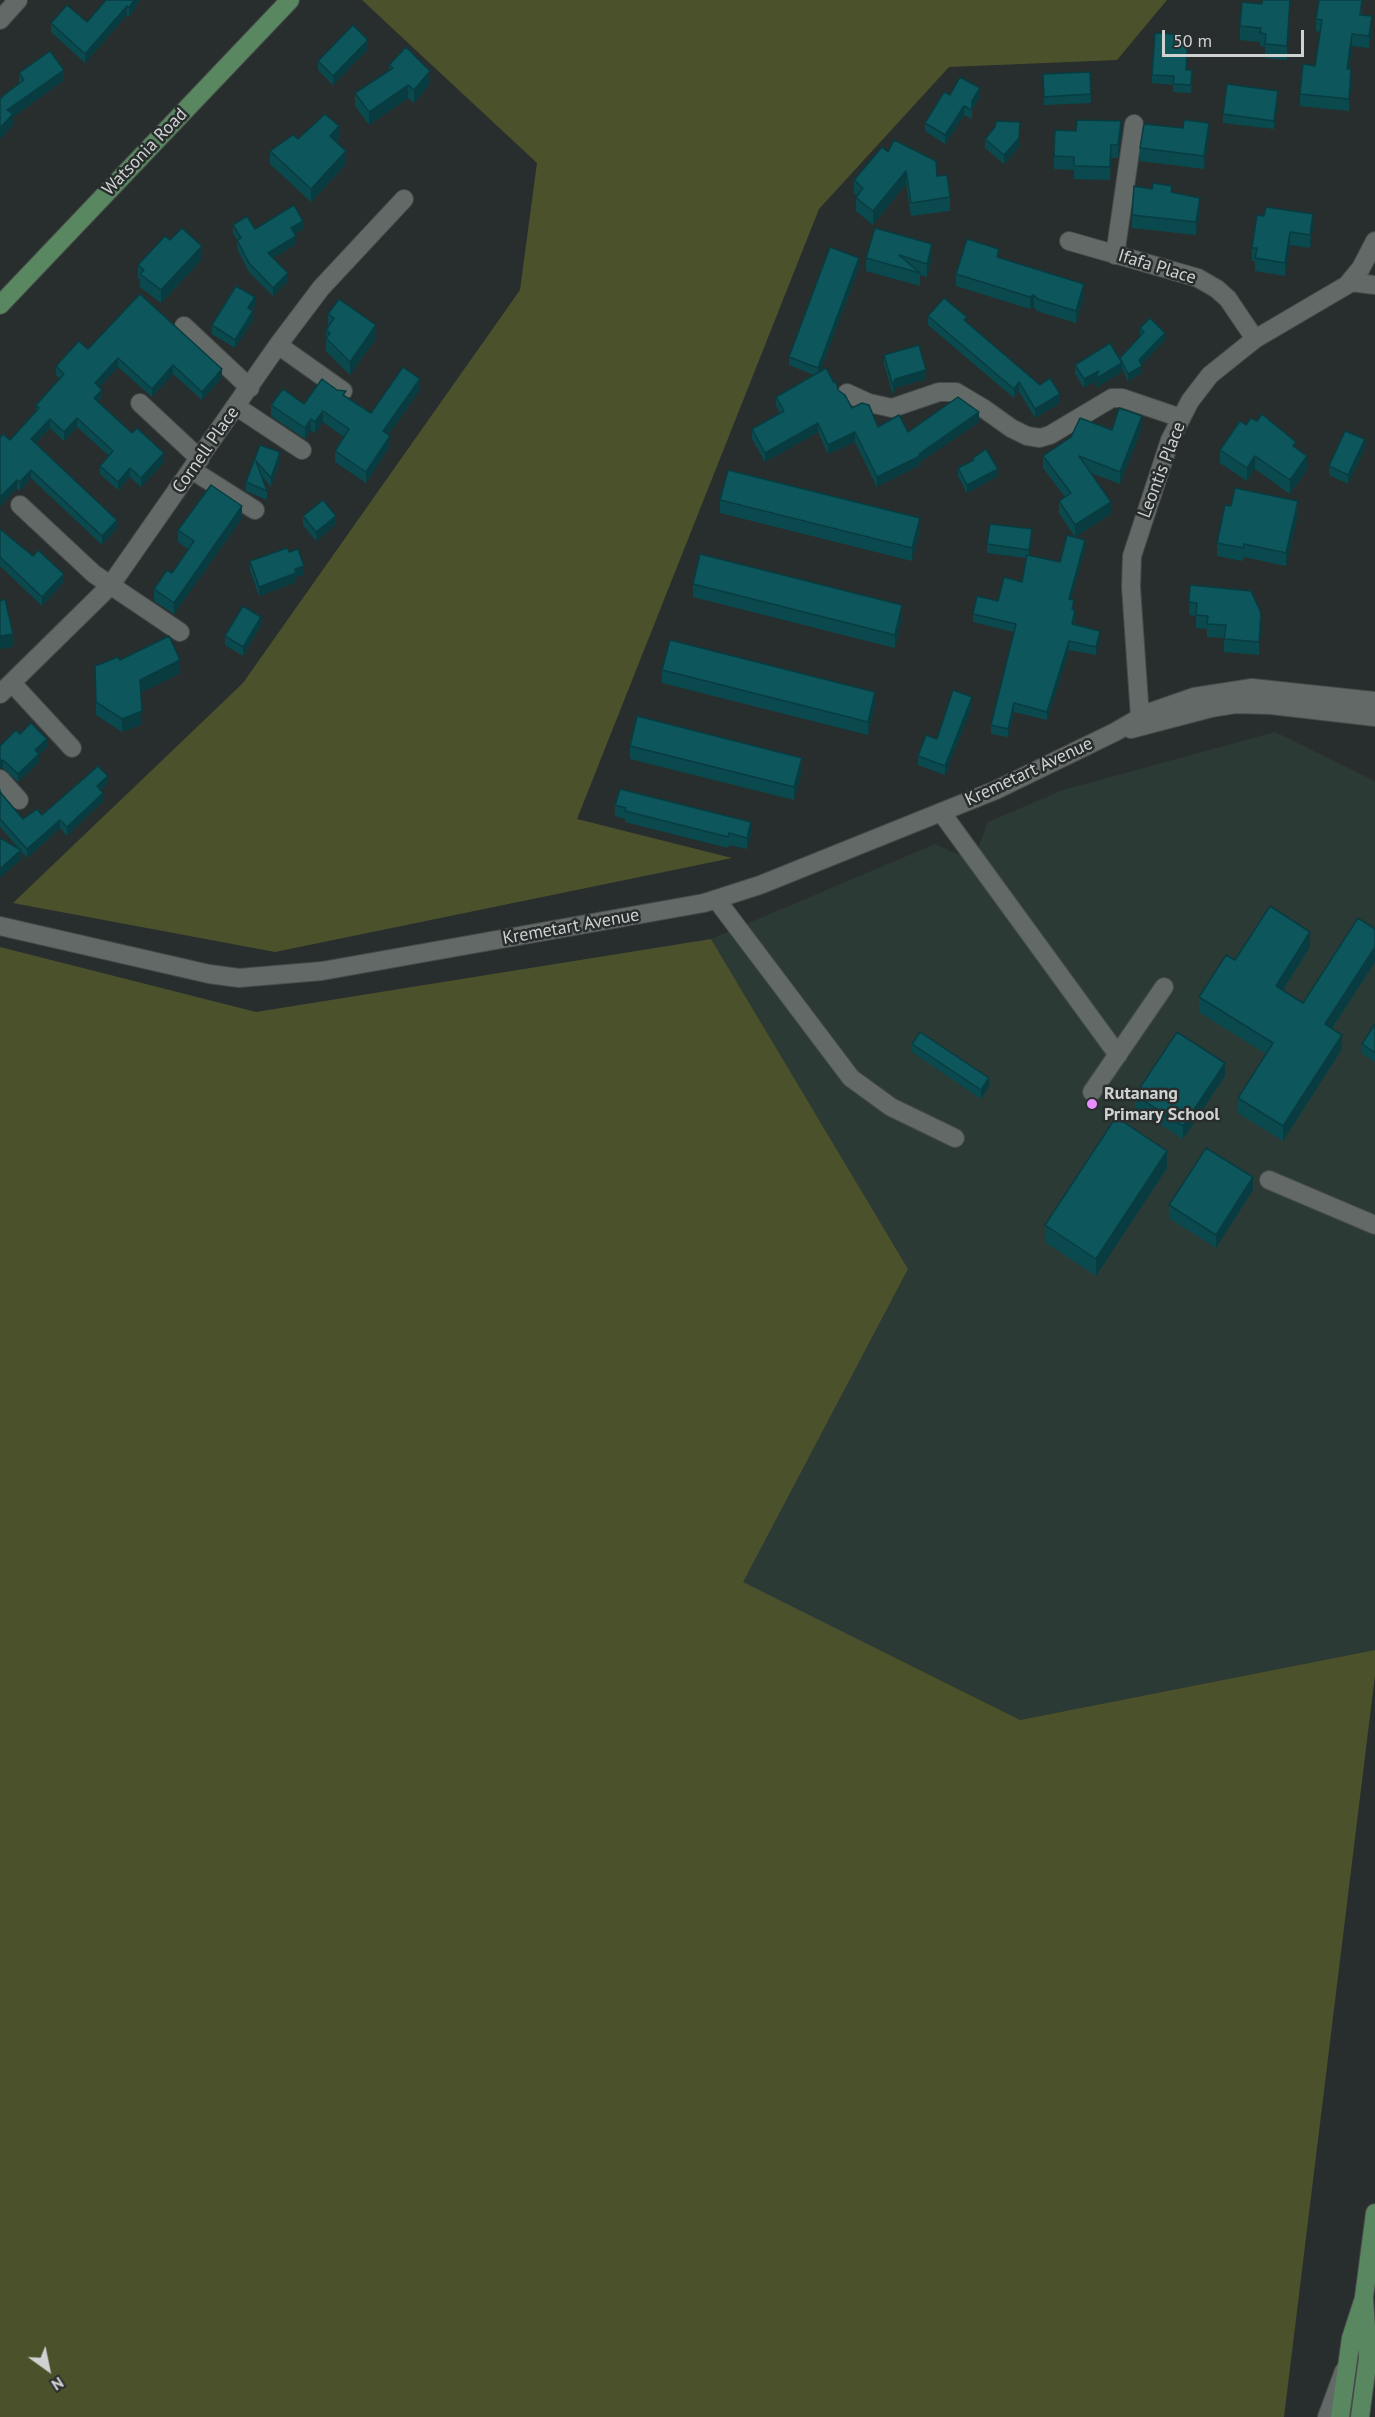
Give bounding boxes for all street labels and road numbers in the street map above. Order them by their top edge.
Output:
street label: Watsonia Road [98,104,192,200]
street label: Ifafa Place [1115,245,1199,289]
street label: Cornell Place [168,403,244,497]
street label: Leontis Place [1134,419,1190,521]
street label: Kremetart Avenue [962,733,1096,811]
street label: Kremetart Avenue [501,904,641,950]

